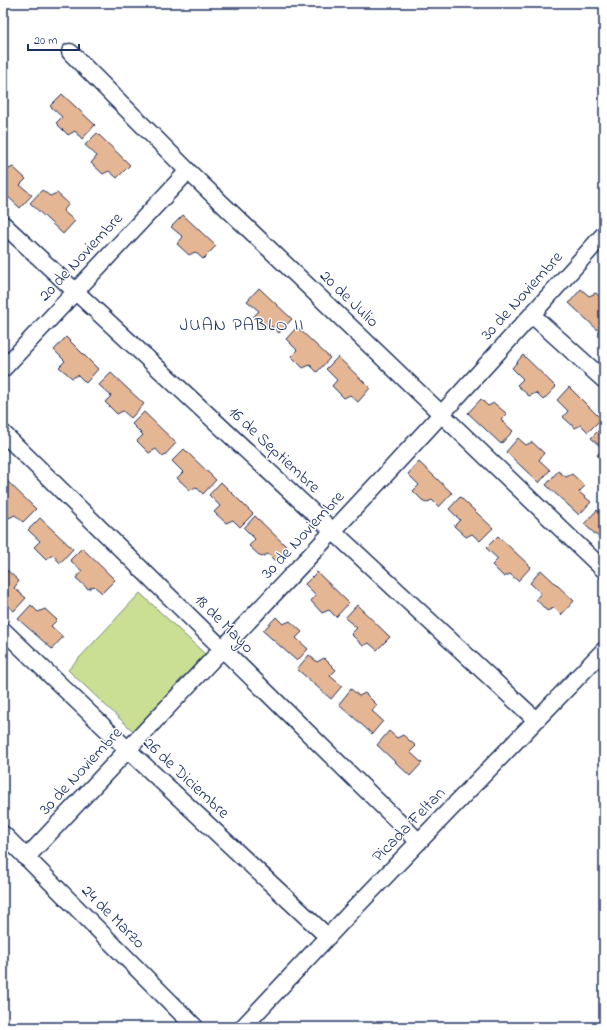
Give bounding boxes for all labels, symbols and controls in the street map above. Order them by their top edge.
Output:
scale bar [28,26,79,52]
text: 20 m [34,32,57,50]
street label: 20 de Noviembre [33,206,129,307]
street label: 30 de Noviembre [475,246,569,346]
street label: 20 de Julio [314,264,384,334]
district label: JUAN PABLO II [180,313,304,339]
street label: 16 de Septiembre [222,401,326,500]
street label: 30 de Noviembre [255,485,351,585]
street label: 18 de Mayo [188,588,260,660]
street label: 30 de Noviembre [33,721,129,821]
street label: 26 de Diciembre [137,731,235,825]
street label: Picada Feltan [367,782,451,868]
street label: 24 de Marzo [75,879,151,955]

